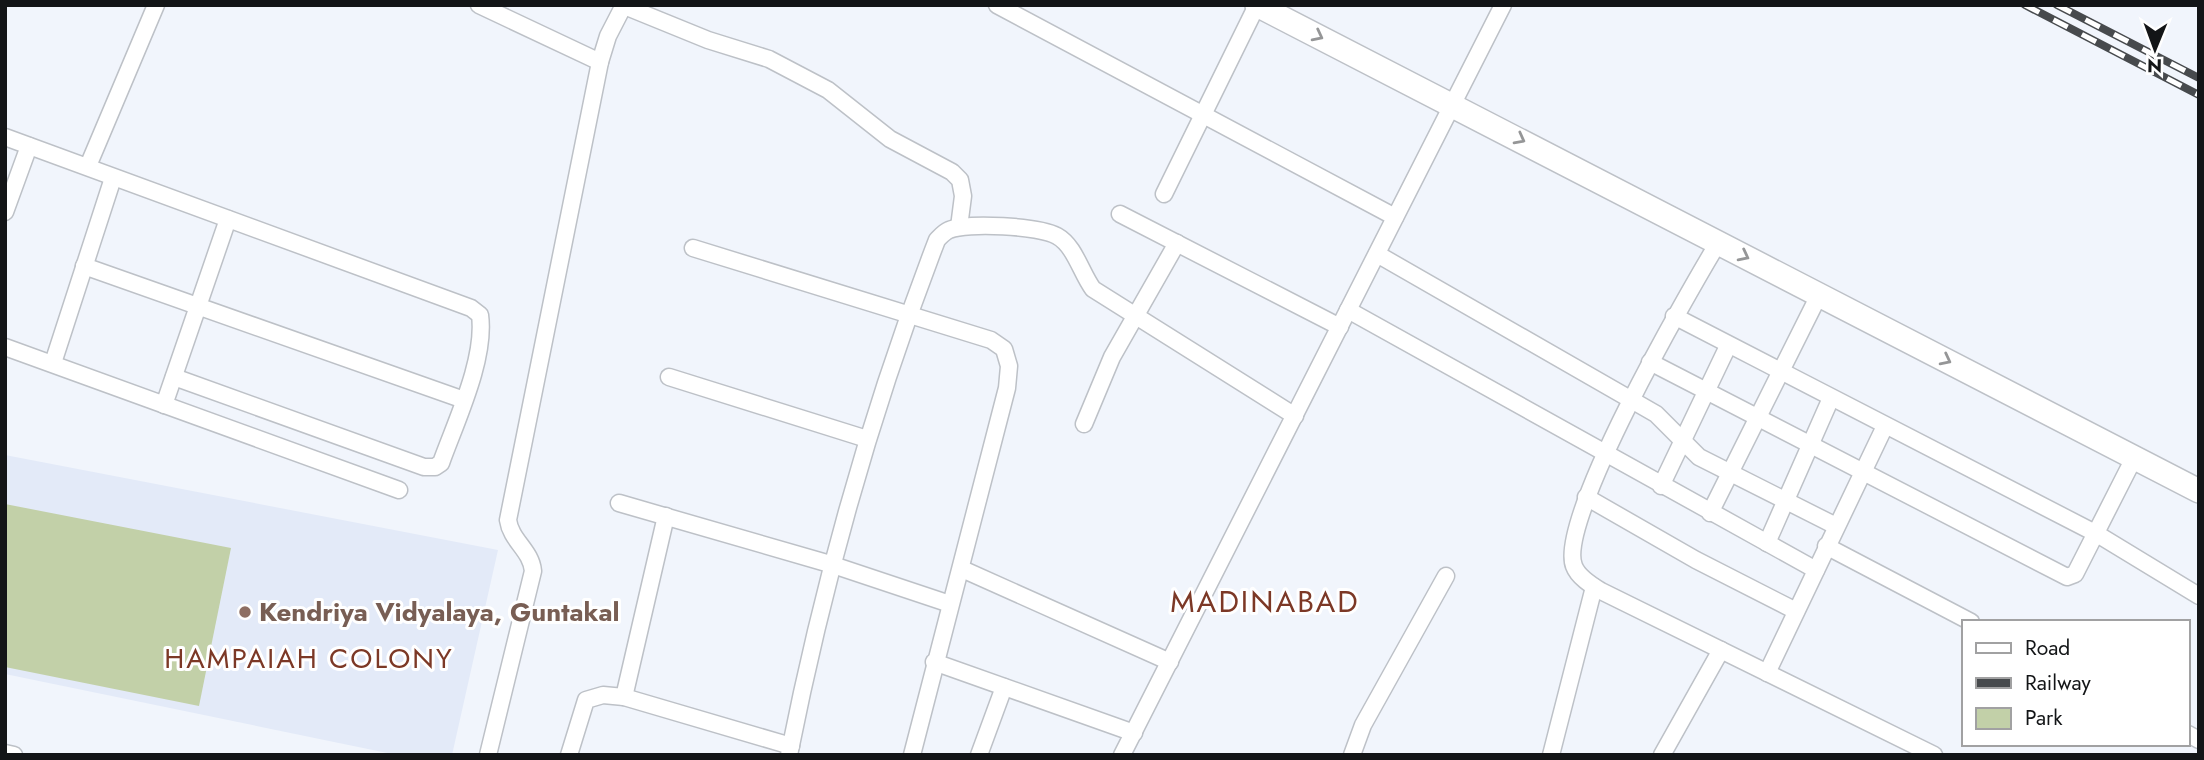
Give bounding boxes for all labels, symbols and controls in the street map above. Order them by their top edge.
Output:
north arrow [2120,14,2190,84]
one-way arrow [1311,28,1323,42]
text: N [2147,52,2162,79]
one-way arrow [1513,131,1525,145]
one-way arrow [1737,248,1749,261]
one-way arrow [1939,352,1951,366]
district label: MADINABAD [1170,580,1360,623]
place label: Kendriya Vidyalaya, Guntakal [259,593,619,631]
marker: Kendriya Vidyalaya, Guntakal [237,604,253,620]
legend [1962,620,2190,746]
text: Road [2025,633,2070,663]
district label: HAMPAIAH COLONY [164,638,454,679]
text: Railway [2025,668,2091,698]
text: Park [2025,703,2063,733]

